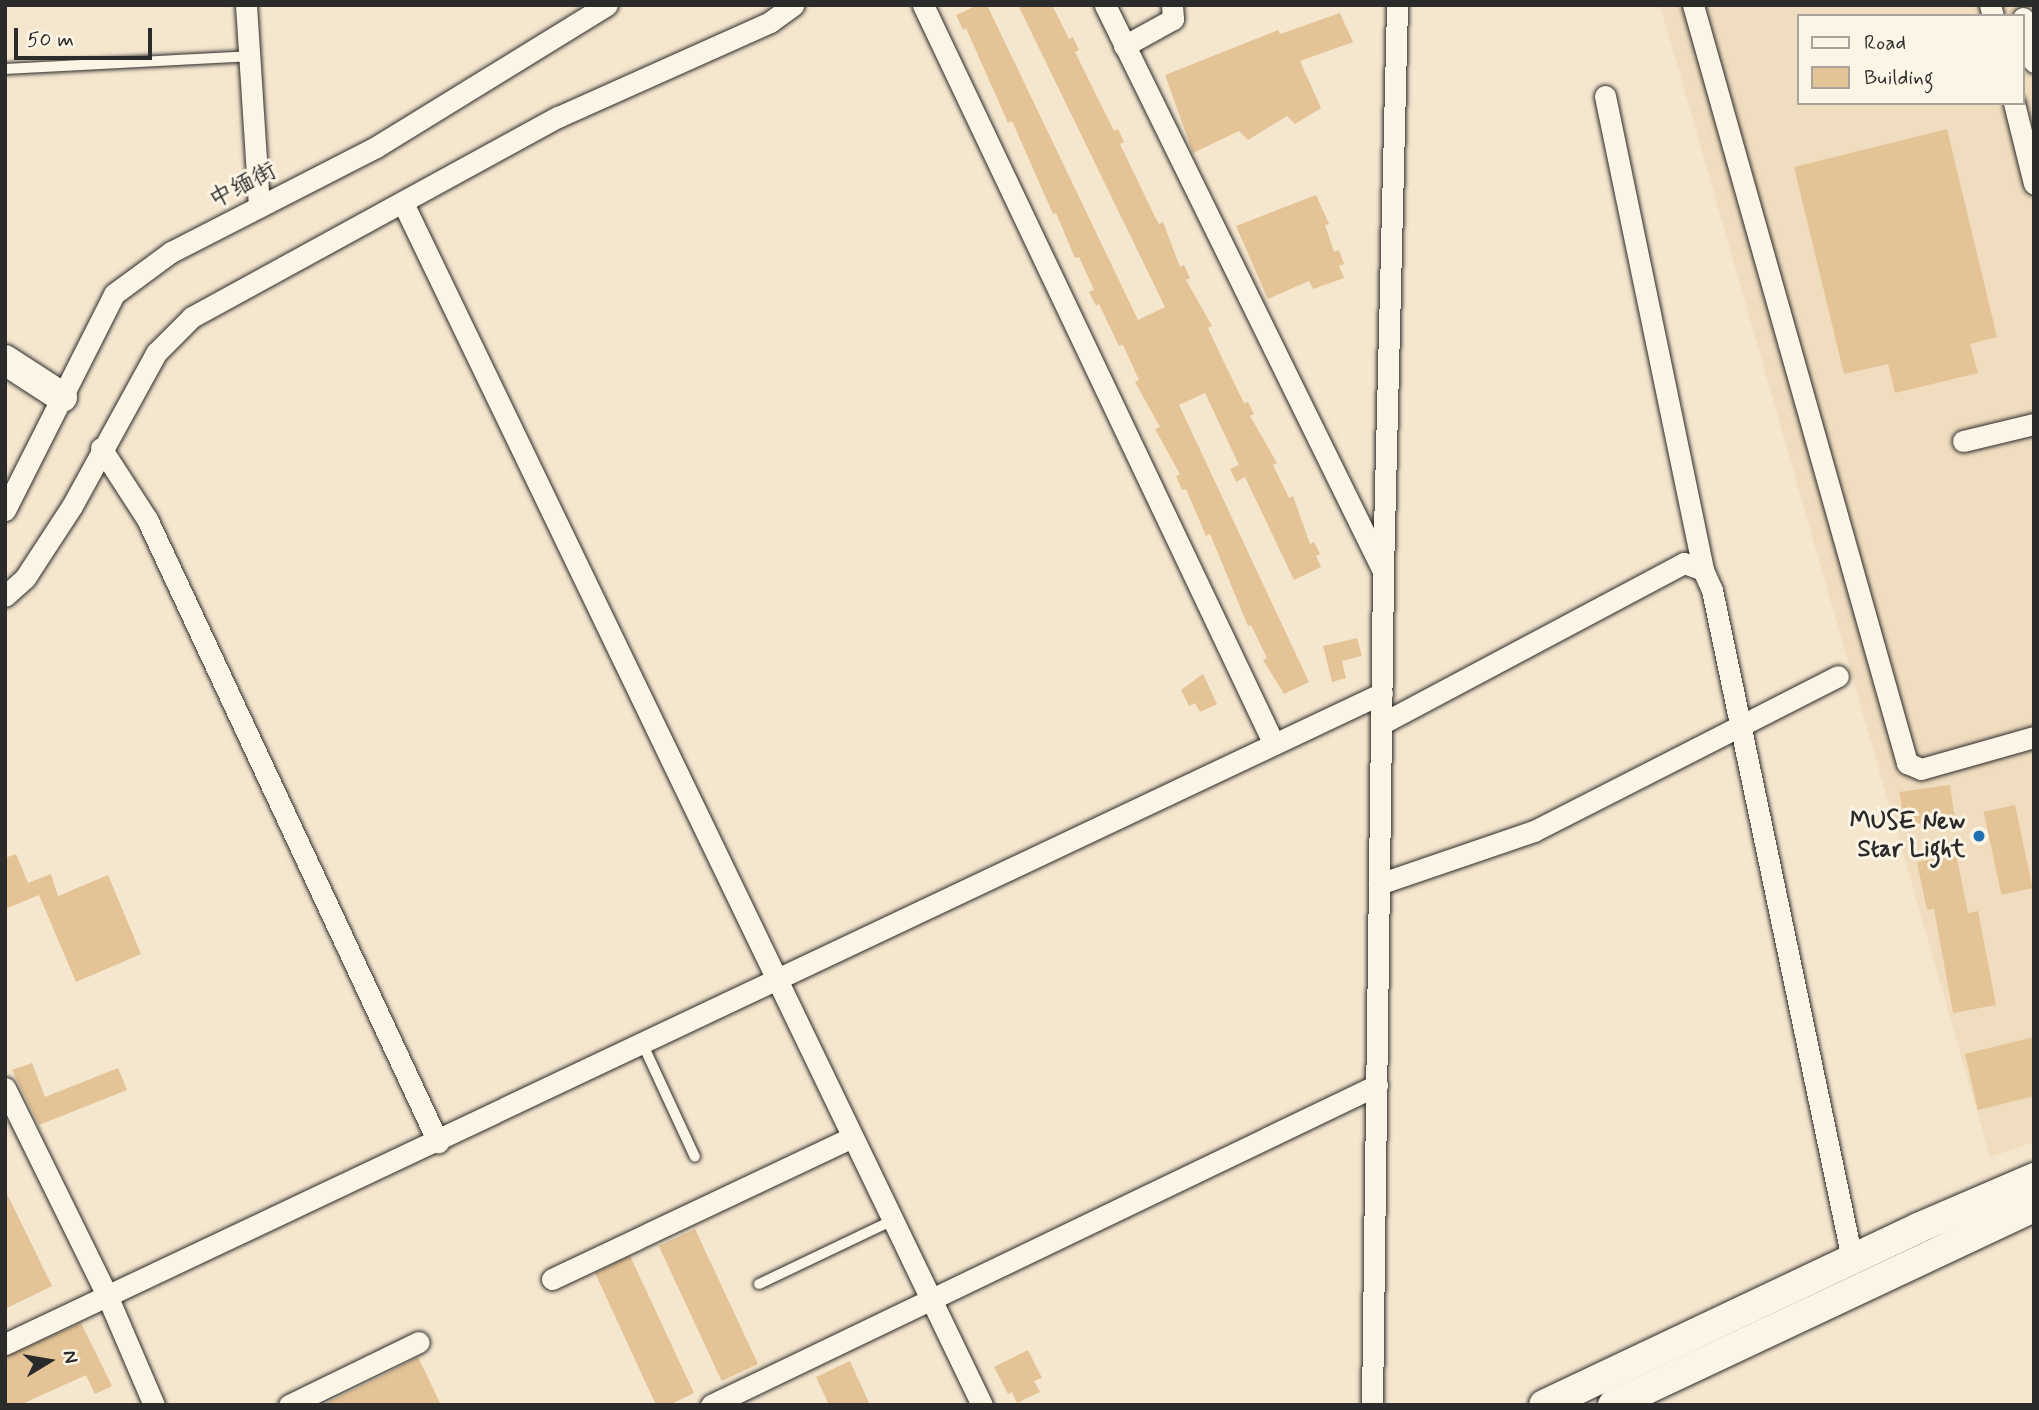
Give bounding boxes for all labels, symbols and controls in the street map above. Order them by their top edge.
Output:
scale bar [18,14,156,58]
legend [1798,14,2025,105]
text: 50 m [27,26,74,54]
text: Road [1864,29,1906,57]
text: Building [1864,64,1934,92]
street label: 中缅街 [204,157,282,215]
place label: MUSE New Star Light [1850,808,1965,864]
marker: MUSE New Star Light [1971,828,1987,844]
north arrow [14,1326,84,1396]
text: N [57,1348,84,1365]

